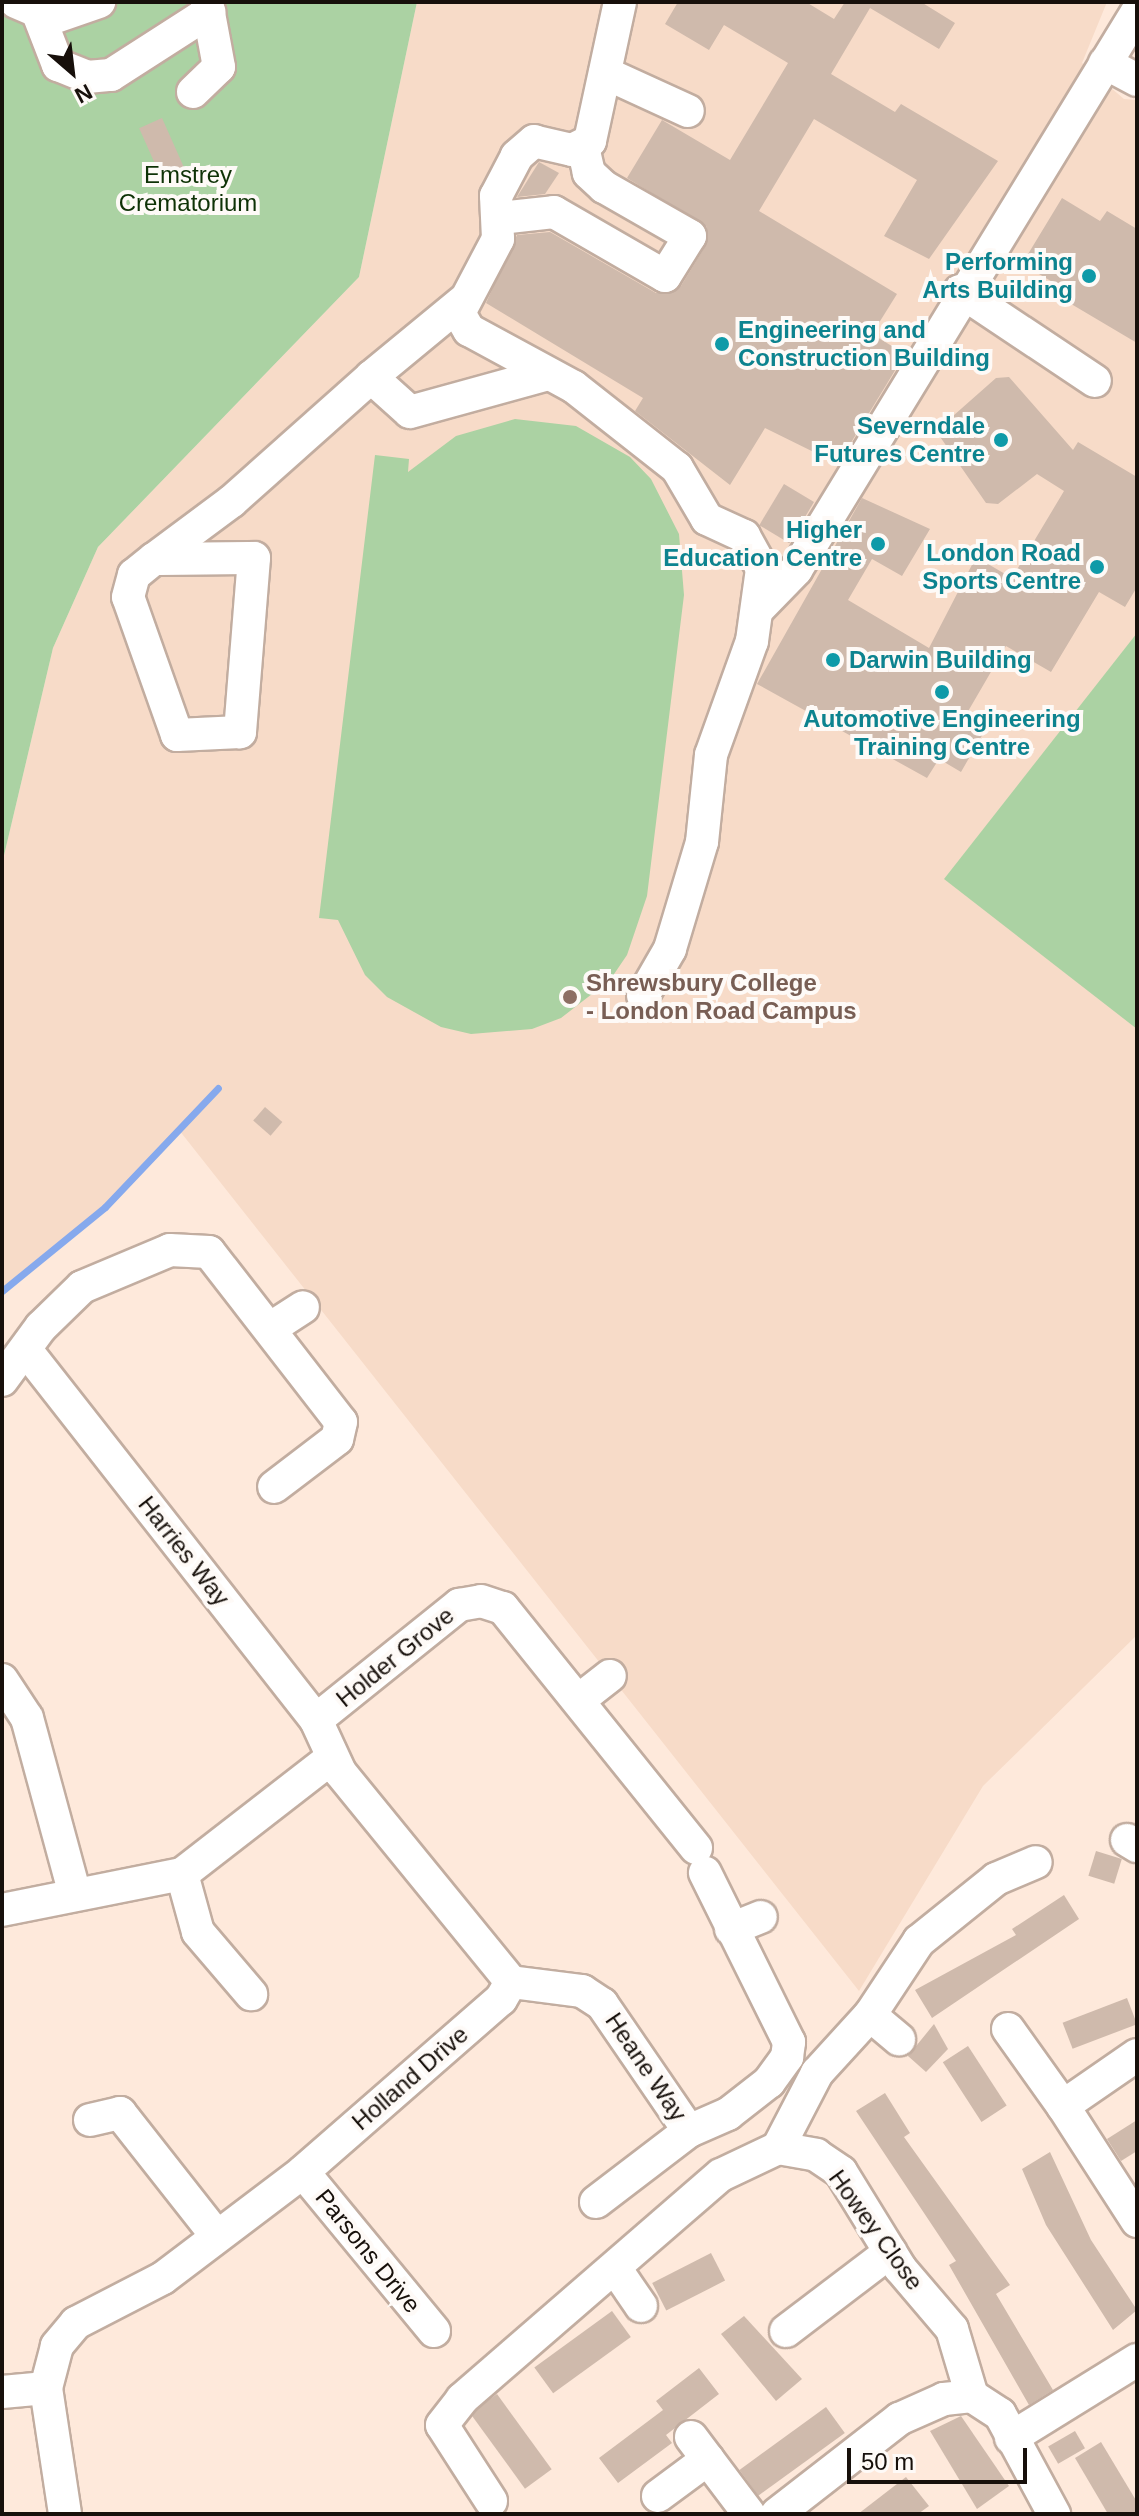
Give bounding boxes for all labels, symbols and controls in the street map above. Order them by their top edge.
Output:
north arrow [32,32,112,112]
text: N [71,79,96,108]
park label: Emstrey Crematorium [119,161,257,217]
place label: Performing Arts Building [922,248,1073,304]
marker: Performing Arts Building [1080,267,1098,285]
place label: Engineering and Construction Building [738,316,990,372]
marker: Engineering and Construction Building [713,335,731,353]
place label: Severndale Futures Centre [814,412,985,468]
marker: Severndale Futures Centre [992,431,1010,449]
place label: Higher Education Centre [663,516,862,572]
marker: Higher Education Centre [869,535,887,553]
place label: London Road Sports Centre [922,539,1081,595]
marker: London Road Sports Centre [1088,558,1106,576]
place label: Darwin Building [849,646,1032,674]
marker: Darwin Building [824,651,842,669]
marker: Automotive Engineering Training Centre [933,683,951,701]
place label: Automotive Engineering Training Centre [803,705,1081,761]
place label: Shrewsbury College - London Road Campus [586,969,857,1025]
marker: Shrewsbury College - London Road Campus [561,988,579,1006]
street label: Harries Way [132,1490,236,1612]
street label: Holder Grove [330,1601,460,1713]
street label: Heane Way [599,2007,693,2127]
street label: Holland Drive [346,2020,474,2136]
street label: Howey Close [823,2164,929,2296]
street label: Parsons Drive [309,2183,427,2319]
scale bar [851,2432,1031,2482]
text: 50 m [861,2448,914,2475]

